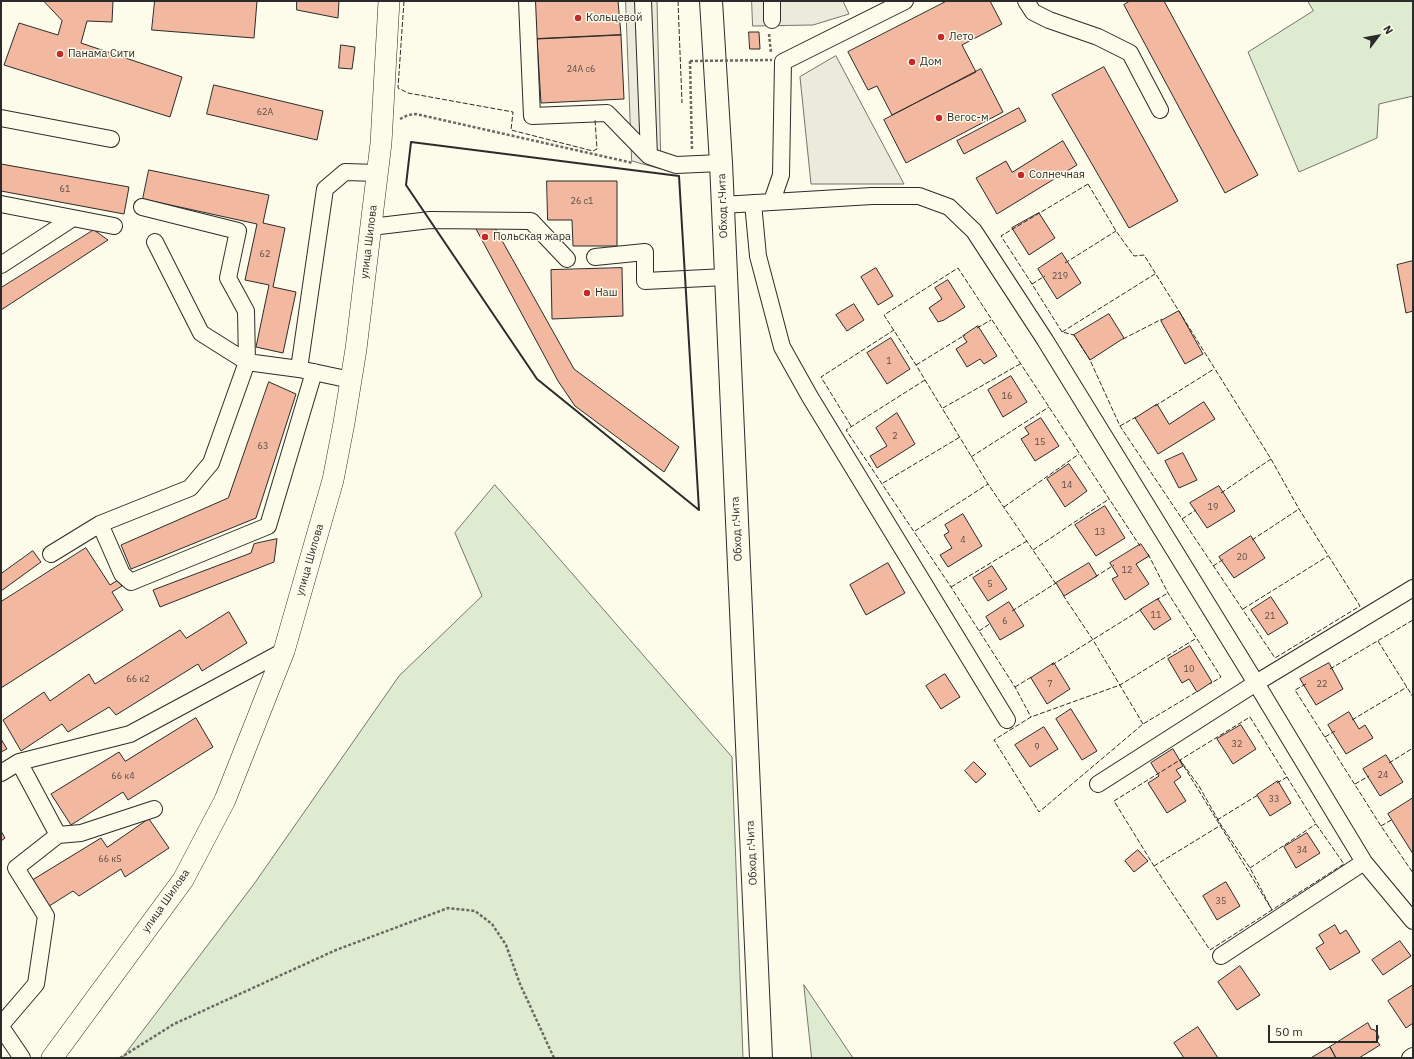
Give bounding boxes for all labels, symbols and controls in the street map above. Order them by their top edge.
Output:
place label: Кольцевой [586,11,642,25]
marker: Кольцевой [573,13,583,23]
north arrow [1358,16,1398,56]
text: N [1380,23,1396,37]
place label: Лето [949,30,974,44]
marker: Лето [936,32,946,42]
place label: Панама Сити [68,47,135,61]
marker: Панама Сити [55,49,65,59]
place label: Дом [920,55,942,69]
marker: Дом [907,57,917,67]
house number: 24А с6 [567,64,595,74]
house number: 62А [257,107,273,117]
place label: Вегос-м [947,111,989,125]
marker: Вегос-м [934,113,944,123]
place label: Солнечная [1029,168,1085,182]
marker: Солнечная [1016,170,1026,180]
street label: Обход г.Чита [715,173,731,239]
house number: 61 [60,184,70,194]
house number: 26 с1 [571,196,593,206]
street label: улица Шилова [358,204,380,280]
place label: Польская жара [493,230,571,244]
marker: Польская жара [480,232,490,242]
house number: 62 [260,249,270,259]
house number: 219 [1052,271,1068,281]
place label: Наш [595,286,617,300]
marker: Наш [582,288,592,298]
house number: 1 [886,356,892,366]
house number: 16 [1002,391,1012,401]
house number: 2 [892,431,898,441]
house number: 15 [1035,437,1045,447]
house number: 63 [258,441,268,451]
house number: 14 [1062,480,1072,490]
street label: Обход г.Чита [729,496,745,562]
house number: 19 [1208,502,1218,512]
street label: улица Шилова [293,522,327,598]
house number: 13 [1095,527,1105,537]
house number: 4 [960,535,966,545]
house number: 20 [1237,552,1247,562]
house number: 12 [1122,565,1132,575]
house number: 5 [987,579,993,589]
house number: 11 [1151,610,1161,620]
house number: 21 [1265,611,1275,621]
house number: 6 [1002,616,1008,626]
house number: 10 [1184,664,1194,674]
house number: 66 к2 [126,674,150,684]
house number: 7 [1047,679,1053,689]
house number: 22 [1317,679,1327,689]
house number: 32 [1232,739,1242,749]
house number: 9 [1034,742,1040,752]
house number: 24 [1378,770,1388,780]
house number: 66 к4 [111,771,135,781]
house number: 33 [1269,794,1279,804]
street label: Обход г.Чита [744,820,760,886]
house number: 34 [1297,845,1307,855]
house number: 66 к5 [98,854,122,864]
street label: улица Шилова [139,867,193,935]
house number: 35 [1216,896,1226,906]
scale bar [1270,1017,1380,1043]
text: 50 m [1275,1024,1303,1039]

